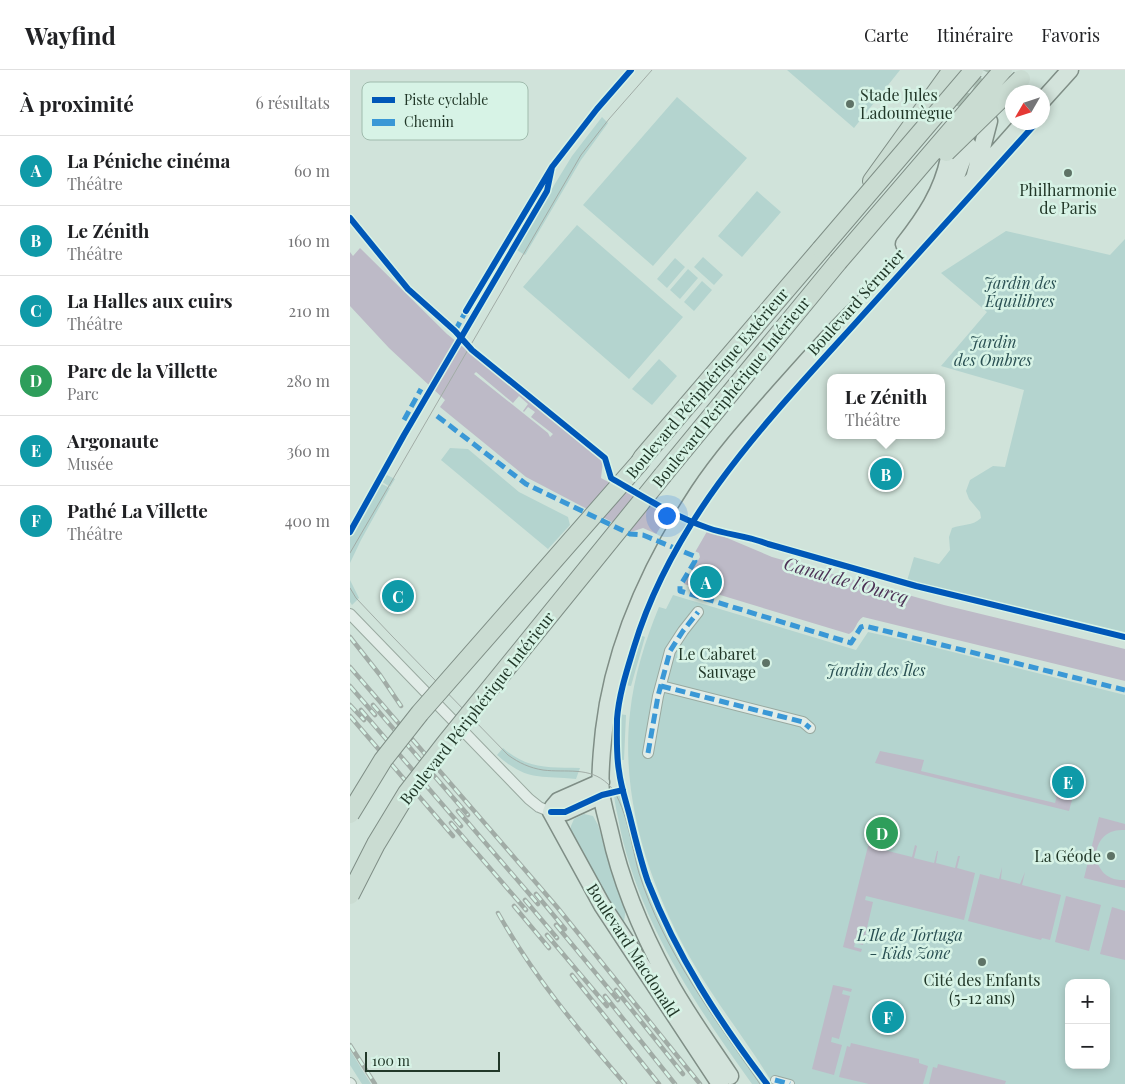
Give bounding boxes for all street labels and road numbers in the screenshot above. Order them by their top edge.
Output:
street label: Boulevard Sérurier [802,244,909,359]
street label: Boulevard Périphérique Extérieur [621,283,793,482]
street label: Boulevard Périphérique Intérieur [647,292,814,491]
street label: Boulevard Périphérique Intérieur [395,607,559,808]
street label: Boulevard Macdonald [582,879,684,1021]

